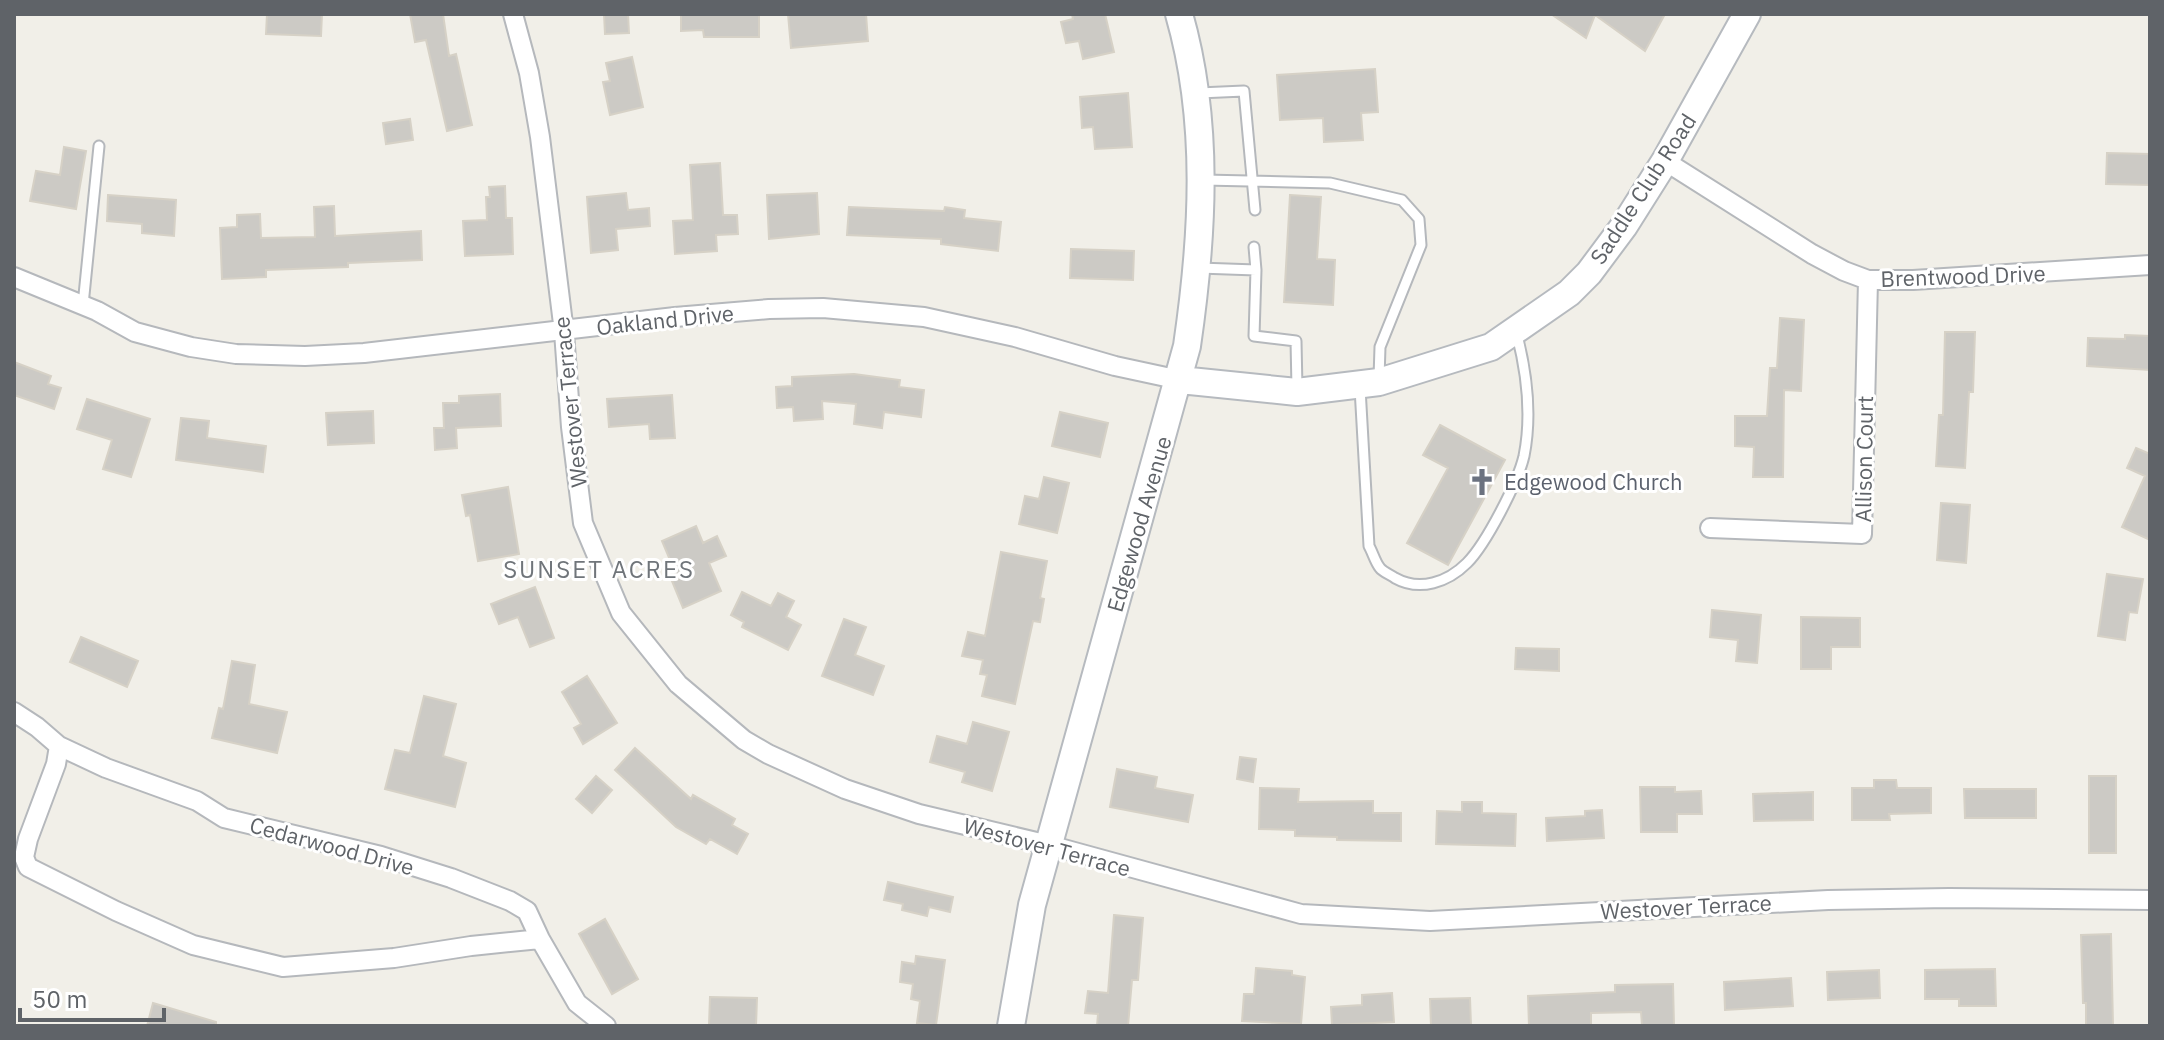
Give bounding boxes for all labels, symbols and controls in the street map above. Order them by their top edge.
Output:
street label: Saddle Club Road [1583,108,1702,270]
street label: Brentwood Drive [1880,258,2046,293]
street label: Oakland Drive [595,298,735,341]
street label: Westover Terrace [546,315,593,489]
street label: Allison Court [1848,395,1879,523]
street label: Edgewood Avenue [1100,433,1177,615]
church icon: Edgewood Church [1467,467,1497,497]
place label: Edgewood Church [1504,467,1682,496]
district label: SUNSET ACRES [503,553,695,585]
street label: Cedarwood Drive [247,810,417,881]
street label: Westover Terrace [960,810,1134,883]
street label: Westover Terrace [1599,888,1772,925]
scale bar [20,972,164,1022]
text: 50 m [32,983,87,1015]

